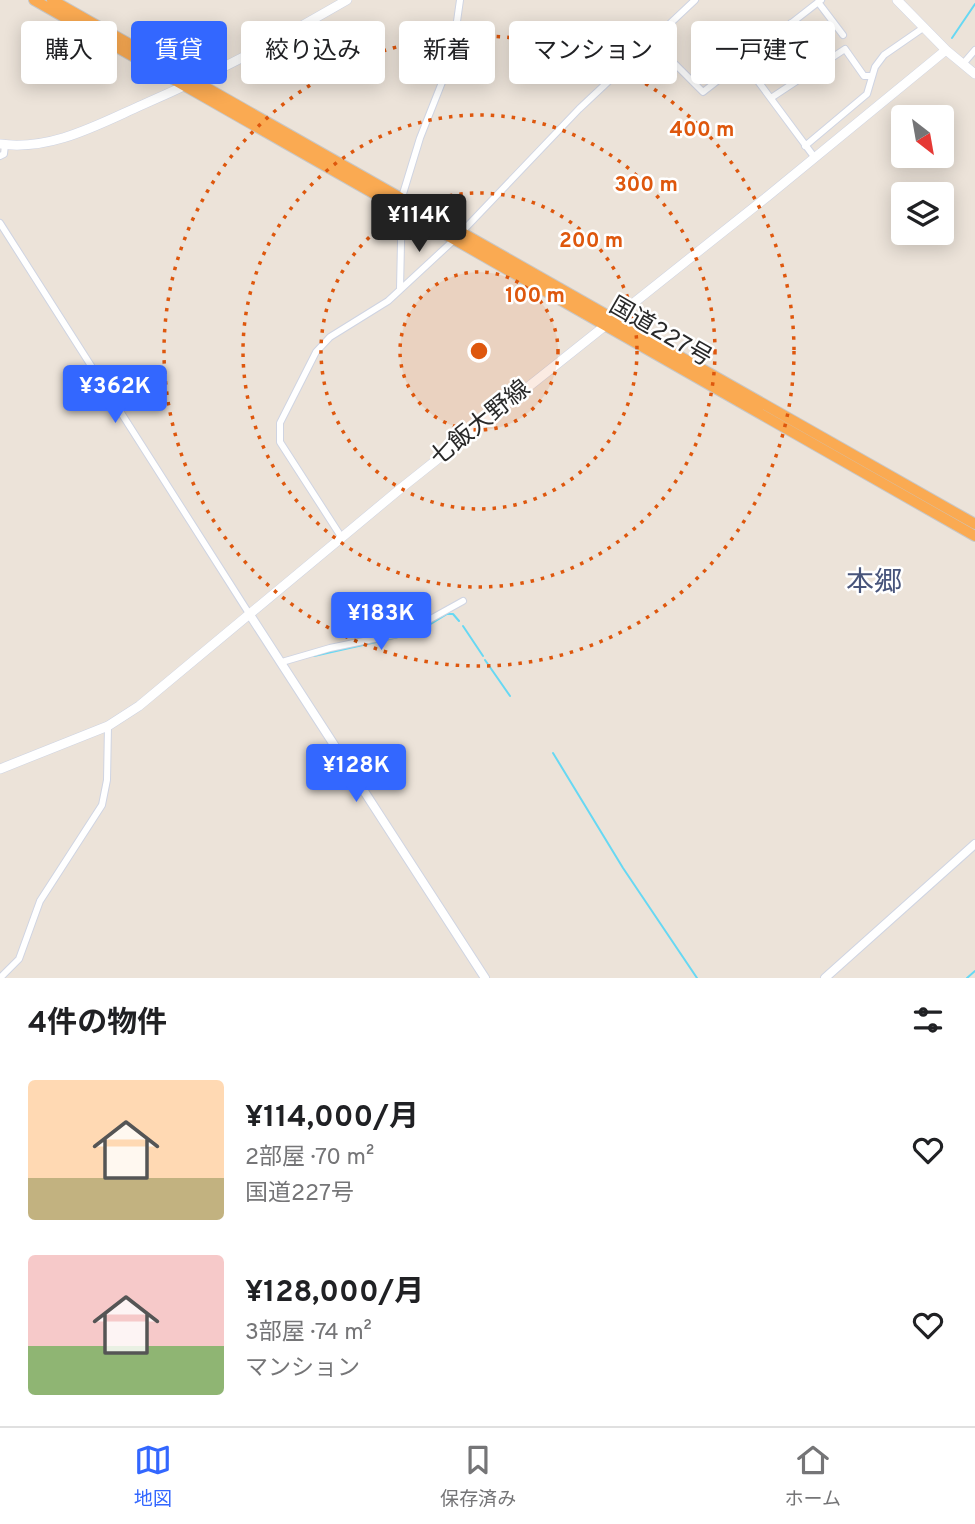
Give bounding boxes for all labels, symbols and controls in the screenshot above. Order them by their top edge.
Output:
chip: 購入 [21,21,117,84]
chip: 賃貸 [131,21,227,84]
chip: 絞り込み [241,21,385,84]
chip: 新着 [399,21,495,84]
chip: マンション [509,21,677,84]
chip: 一戸建て [691,21,835,84]
north arrow [891,105,954,168]
map controls [891,105,954,245]
text: 400 m [670,117,734,144]
text: 300 m [614,172,678,199]
button: layers [891,182,954,245]
pin: ¥114K [370,194,468,254]
text: ¥114K [387,202,451,231]
text: 200 m [559,228,623,255]
text: 100 m [505,283,565,310]
street label: 国道227号 [603,292,717,374]
centre of rings [467,339,491,363]
pin: ¥362K [66,366,164,425]
text: ¥362K [79,373,151,402]
street label: 七飯大野線 [425,375,537,473]
district label: 本郷 [846,566,902,602]
pin: ¥183K [332,592,430,652]
text: ¥183K [347,600,415,629]
pin: ¥128K [307,744,405,804]
text: ¥128K [322,752,390,781]
icon: filters [909,1001,947,1039]
text: 4件の物件 [28,1006,167,1043]
text: ¥114,000/月 [245,1100,419,1137]
icon: home [84,1108,168,1192]
icon: heart [909,1131,947,1169]
text: 2部屋 · 70 m² [245,1144,374,1173]
text: 国道227号 [245,1180,354,1209]
text: ¥128,000/月 [245,1275,424,1312]
icon: home [84,1283,168,1367]
icon: heart [909,1306,947,1344]
text: 3部屋 · 74 m² [245,1319,372,1348]
text: マンション [245,1355,360,1384]
tab: 地図 [134,1441,172,1512]
tab: 保存済み [440,1441,516,1512]
tab: ホーム [784,1441,841,1512]

